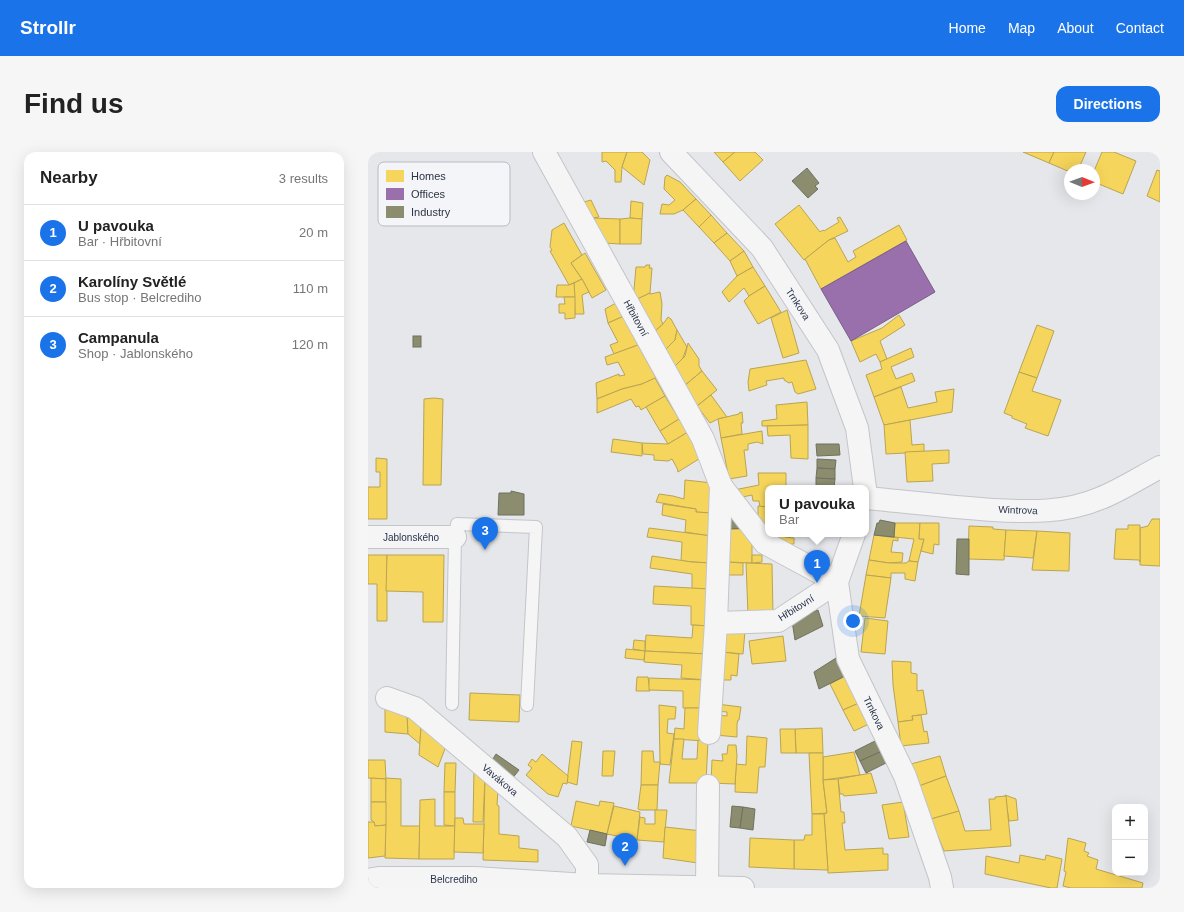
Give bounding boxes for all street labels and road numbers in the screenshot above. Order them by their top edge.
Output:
street label: Trnkova [784,286,813,322]
street label: Hřbitovní [621,298,651,338]
street label: Wintrova [998,504,1038,516]
street label: Jablonského [383,532,440,543]
street label: Hřbitovní [776,593,816,623]
street label: Trnkova [861,695,887,732]
street label: Vavákova [480,762,520,798]
street label: Belcrediho [430,874,478,885]

